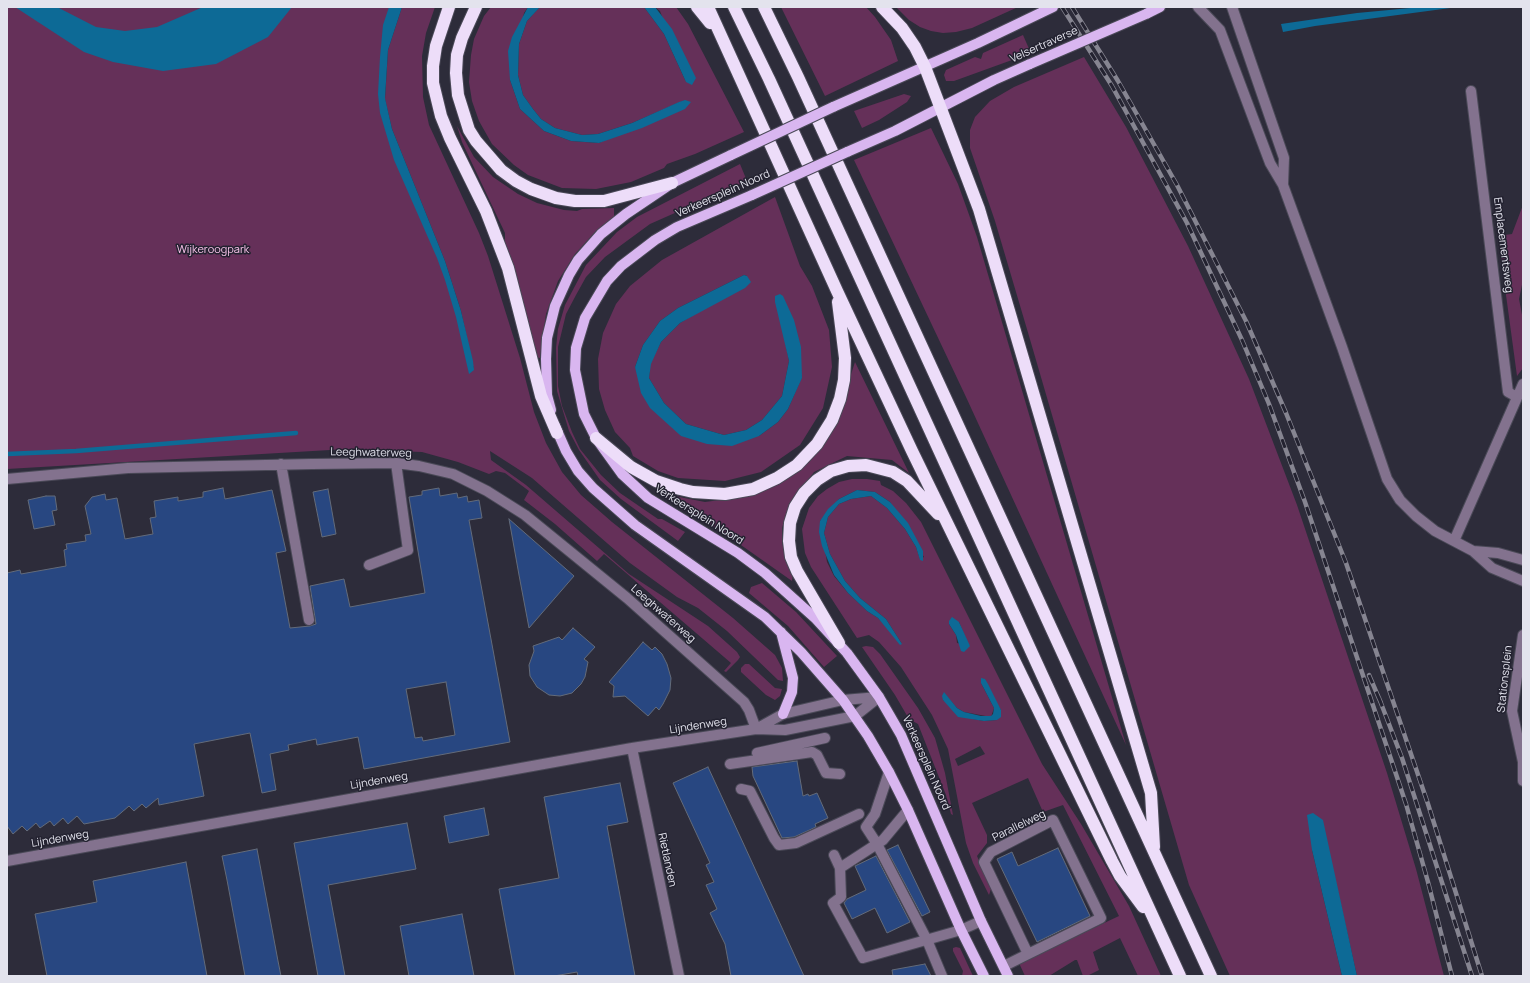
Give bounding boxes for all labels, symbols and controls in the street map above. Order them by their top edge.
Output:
street label: Velsertraverse [1008,24,1080,66]
street label: Verkeersplein Noord [674,167,772,221]
street label: Emplacementsweg [1491,196,1515,294]
park label: Wijkeroogpark [177,243,249,257]
street label: Leeghwaterweg [330,446,412,460]
street label: Verkeersplein Noord [652,482,746,548]
street label: Leeghwaterweg [628,582,698,646]
street label: Stationsplein [1495,645,1515,713]
street label: Verkeersplein Noord [899,714,953,812]
street label: Lijndenweg [668,715,728,737]
street label: Lijndenweg [349,769,409,793]
street label: Parallelweg [990,807,1048,845]
street label: Lijndenweg [30,827,90,851]
street label: Rietlanden [655,832,679,888]

